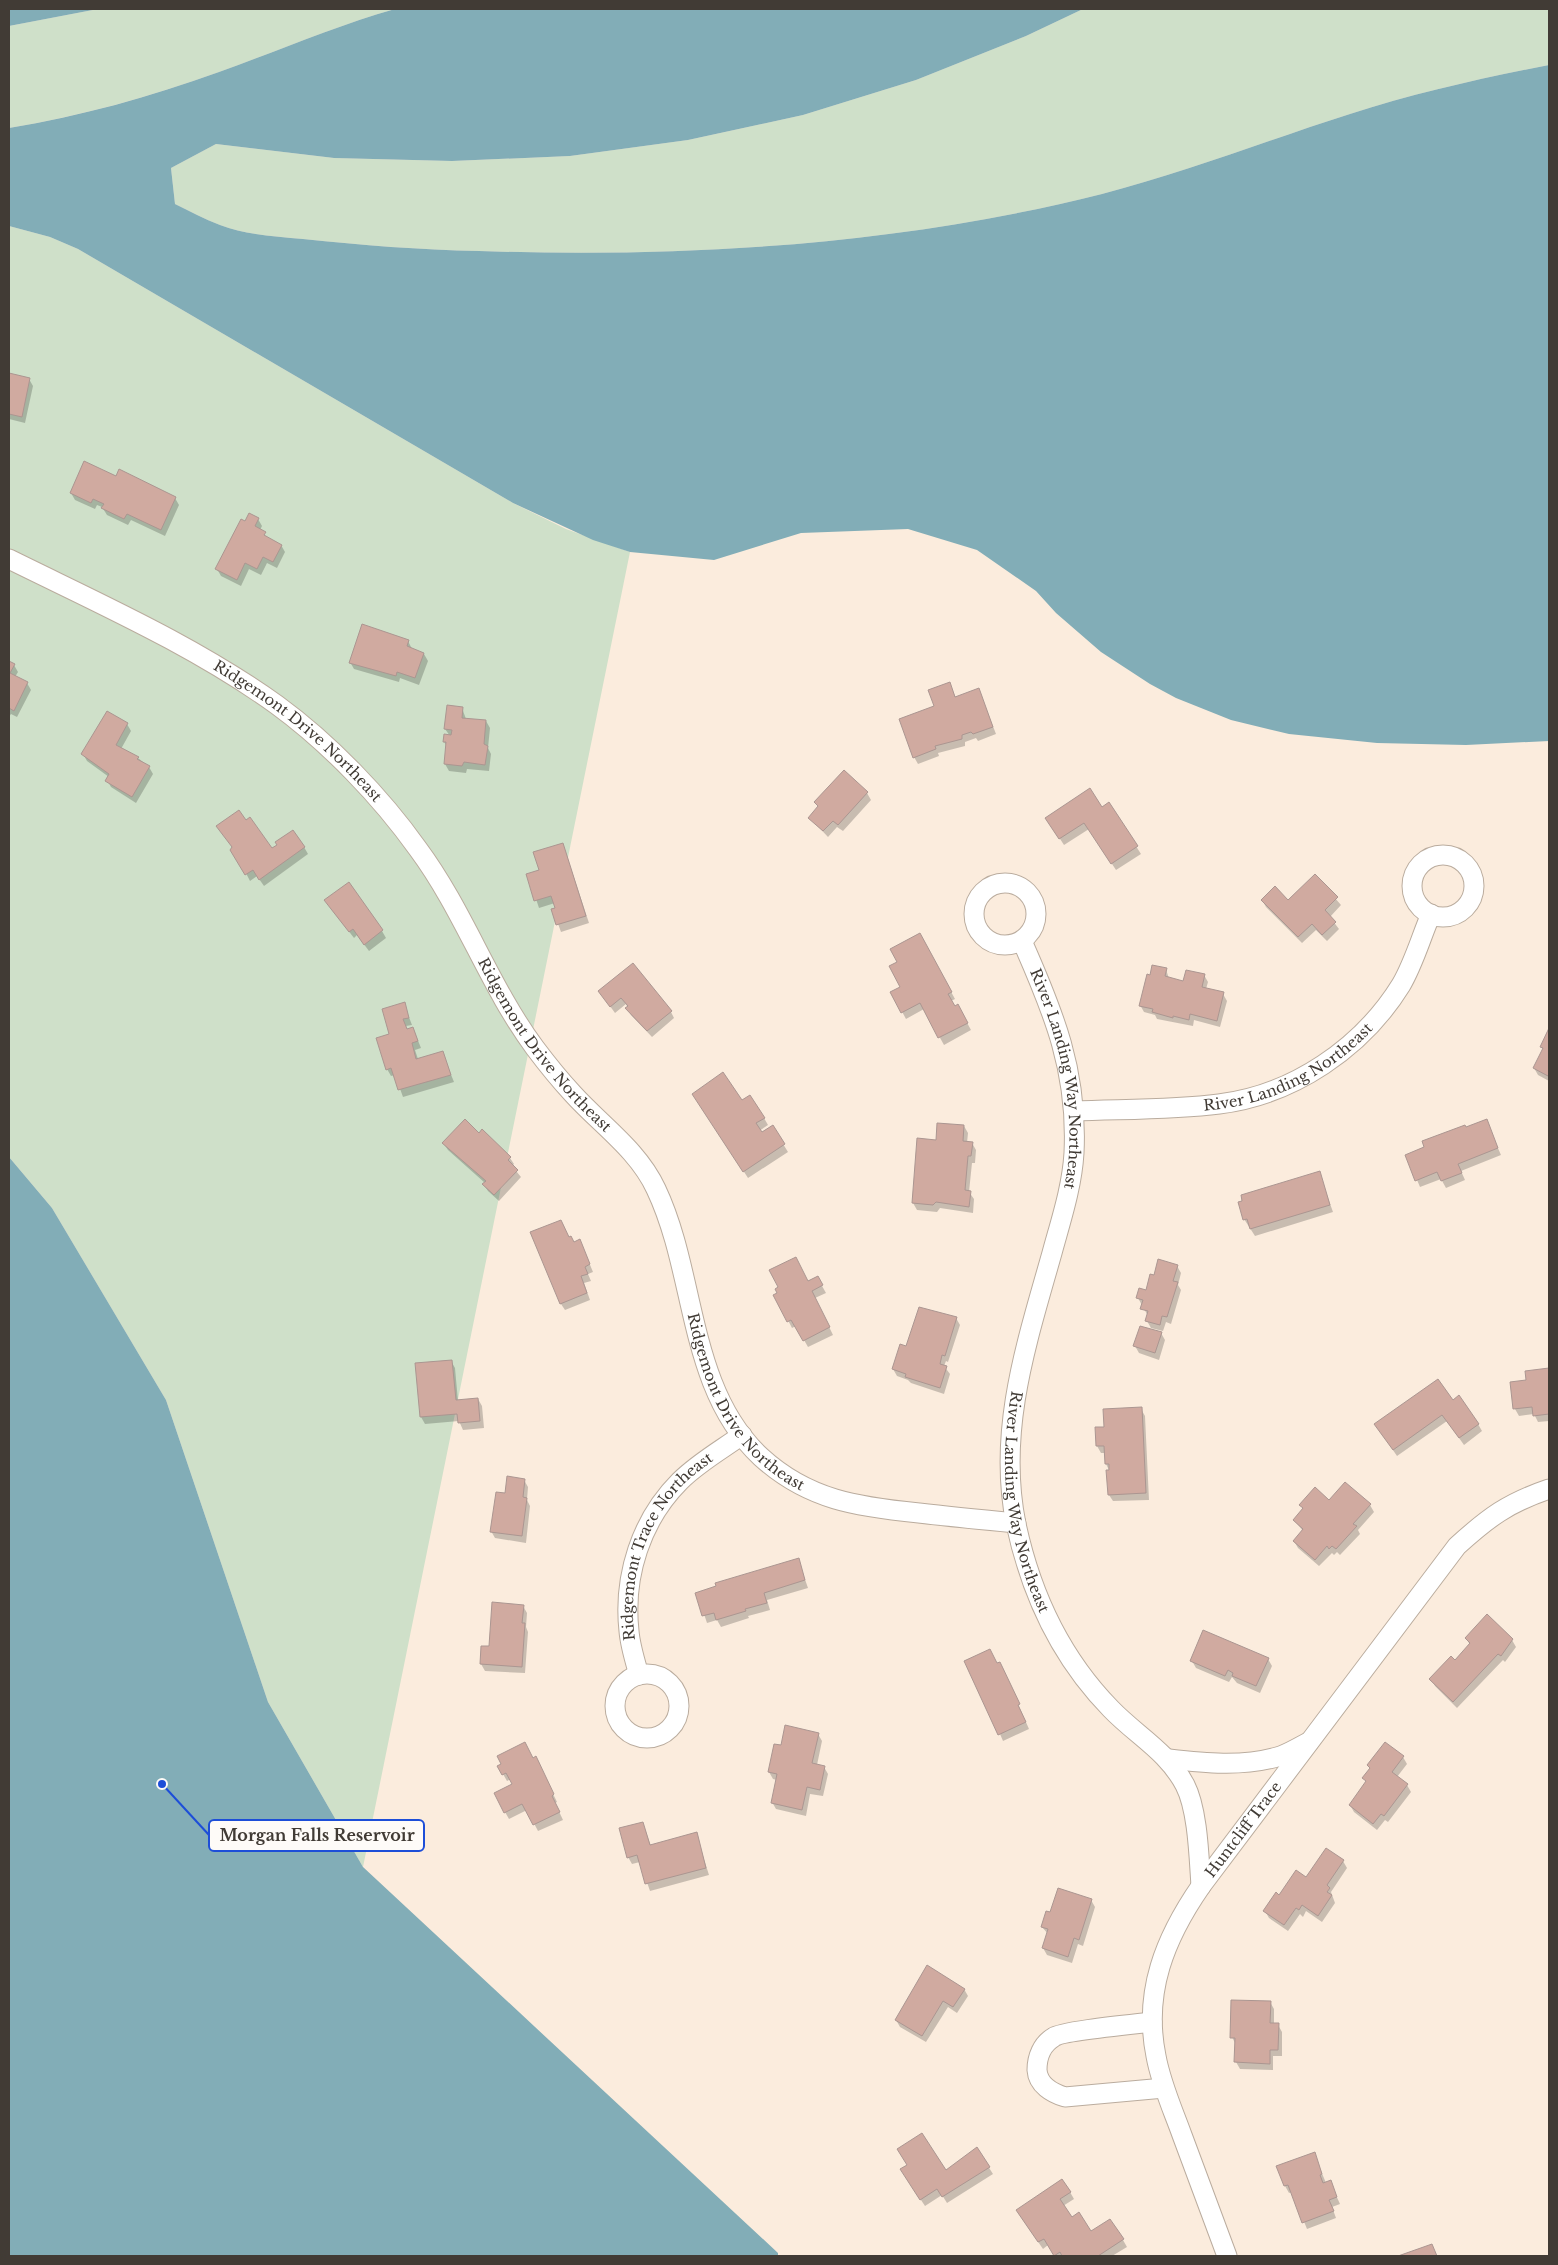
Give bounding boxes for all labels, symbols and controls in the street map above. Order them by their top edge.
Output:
street label: Ridgemont Drive Northeast [210,656,387,806]
street label: Ridgemont Drive Northeast [474,954,616,1136]
street label: River Landing Way Northeast [1026,965,1084,1191]
street label: River Landing Northeast [1202,1018,1377,1115]
street label: Ridgemont Drive Northeast [683,1311,808,1495]
street label: River Landing Way Northeast [1001,1390,1054,1616]
street label: Ridgemont Trace Northeast [618,1448,716,1642]
street label: Huntcliff Trace [1201,1777,1285,1881]
callout: Morgan Falls Reservoir [209,1820,424,1851]
text: Morgan Falls Reservoir [219,1825,415,1845]

